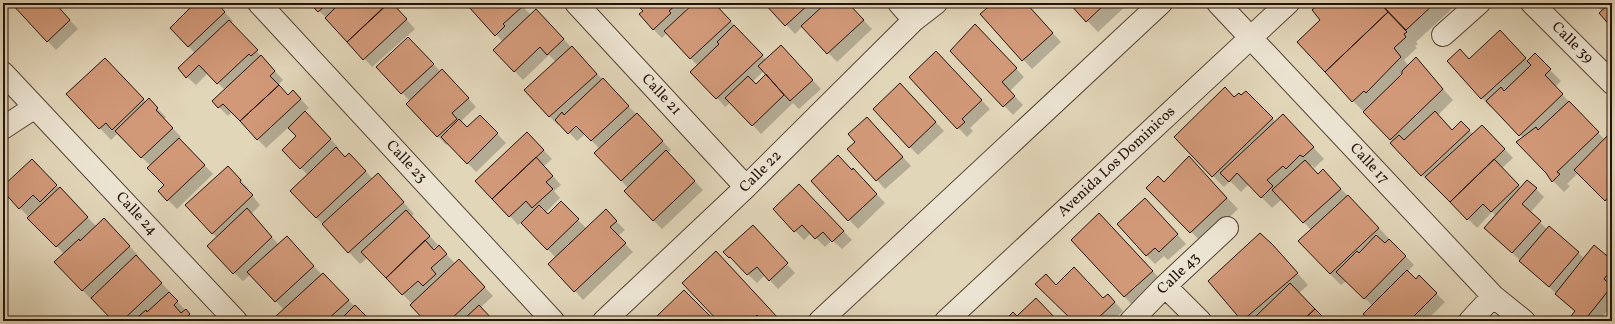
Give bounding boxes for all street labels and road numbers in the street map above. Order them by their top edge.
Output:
street label: Calle 39 [1546,17,1598,69]
street label: Calle 21 [636,69,686,121]
street label: Avenida Los Dominicos [1054,102,1180,222]
street label: Calle 23 [381,136,431,188]
street label: Calle 17 [1344,139,1394,189]
street label: Calle 22 [735,146,787,198]
street label: Calle 24 [110,187,162,241]
street label: Calle 43 [1153,248,1205,300]

